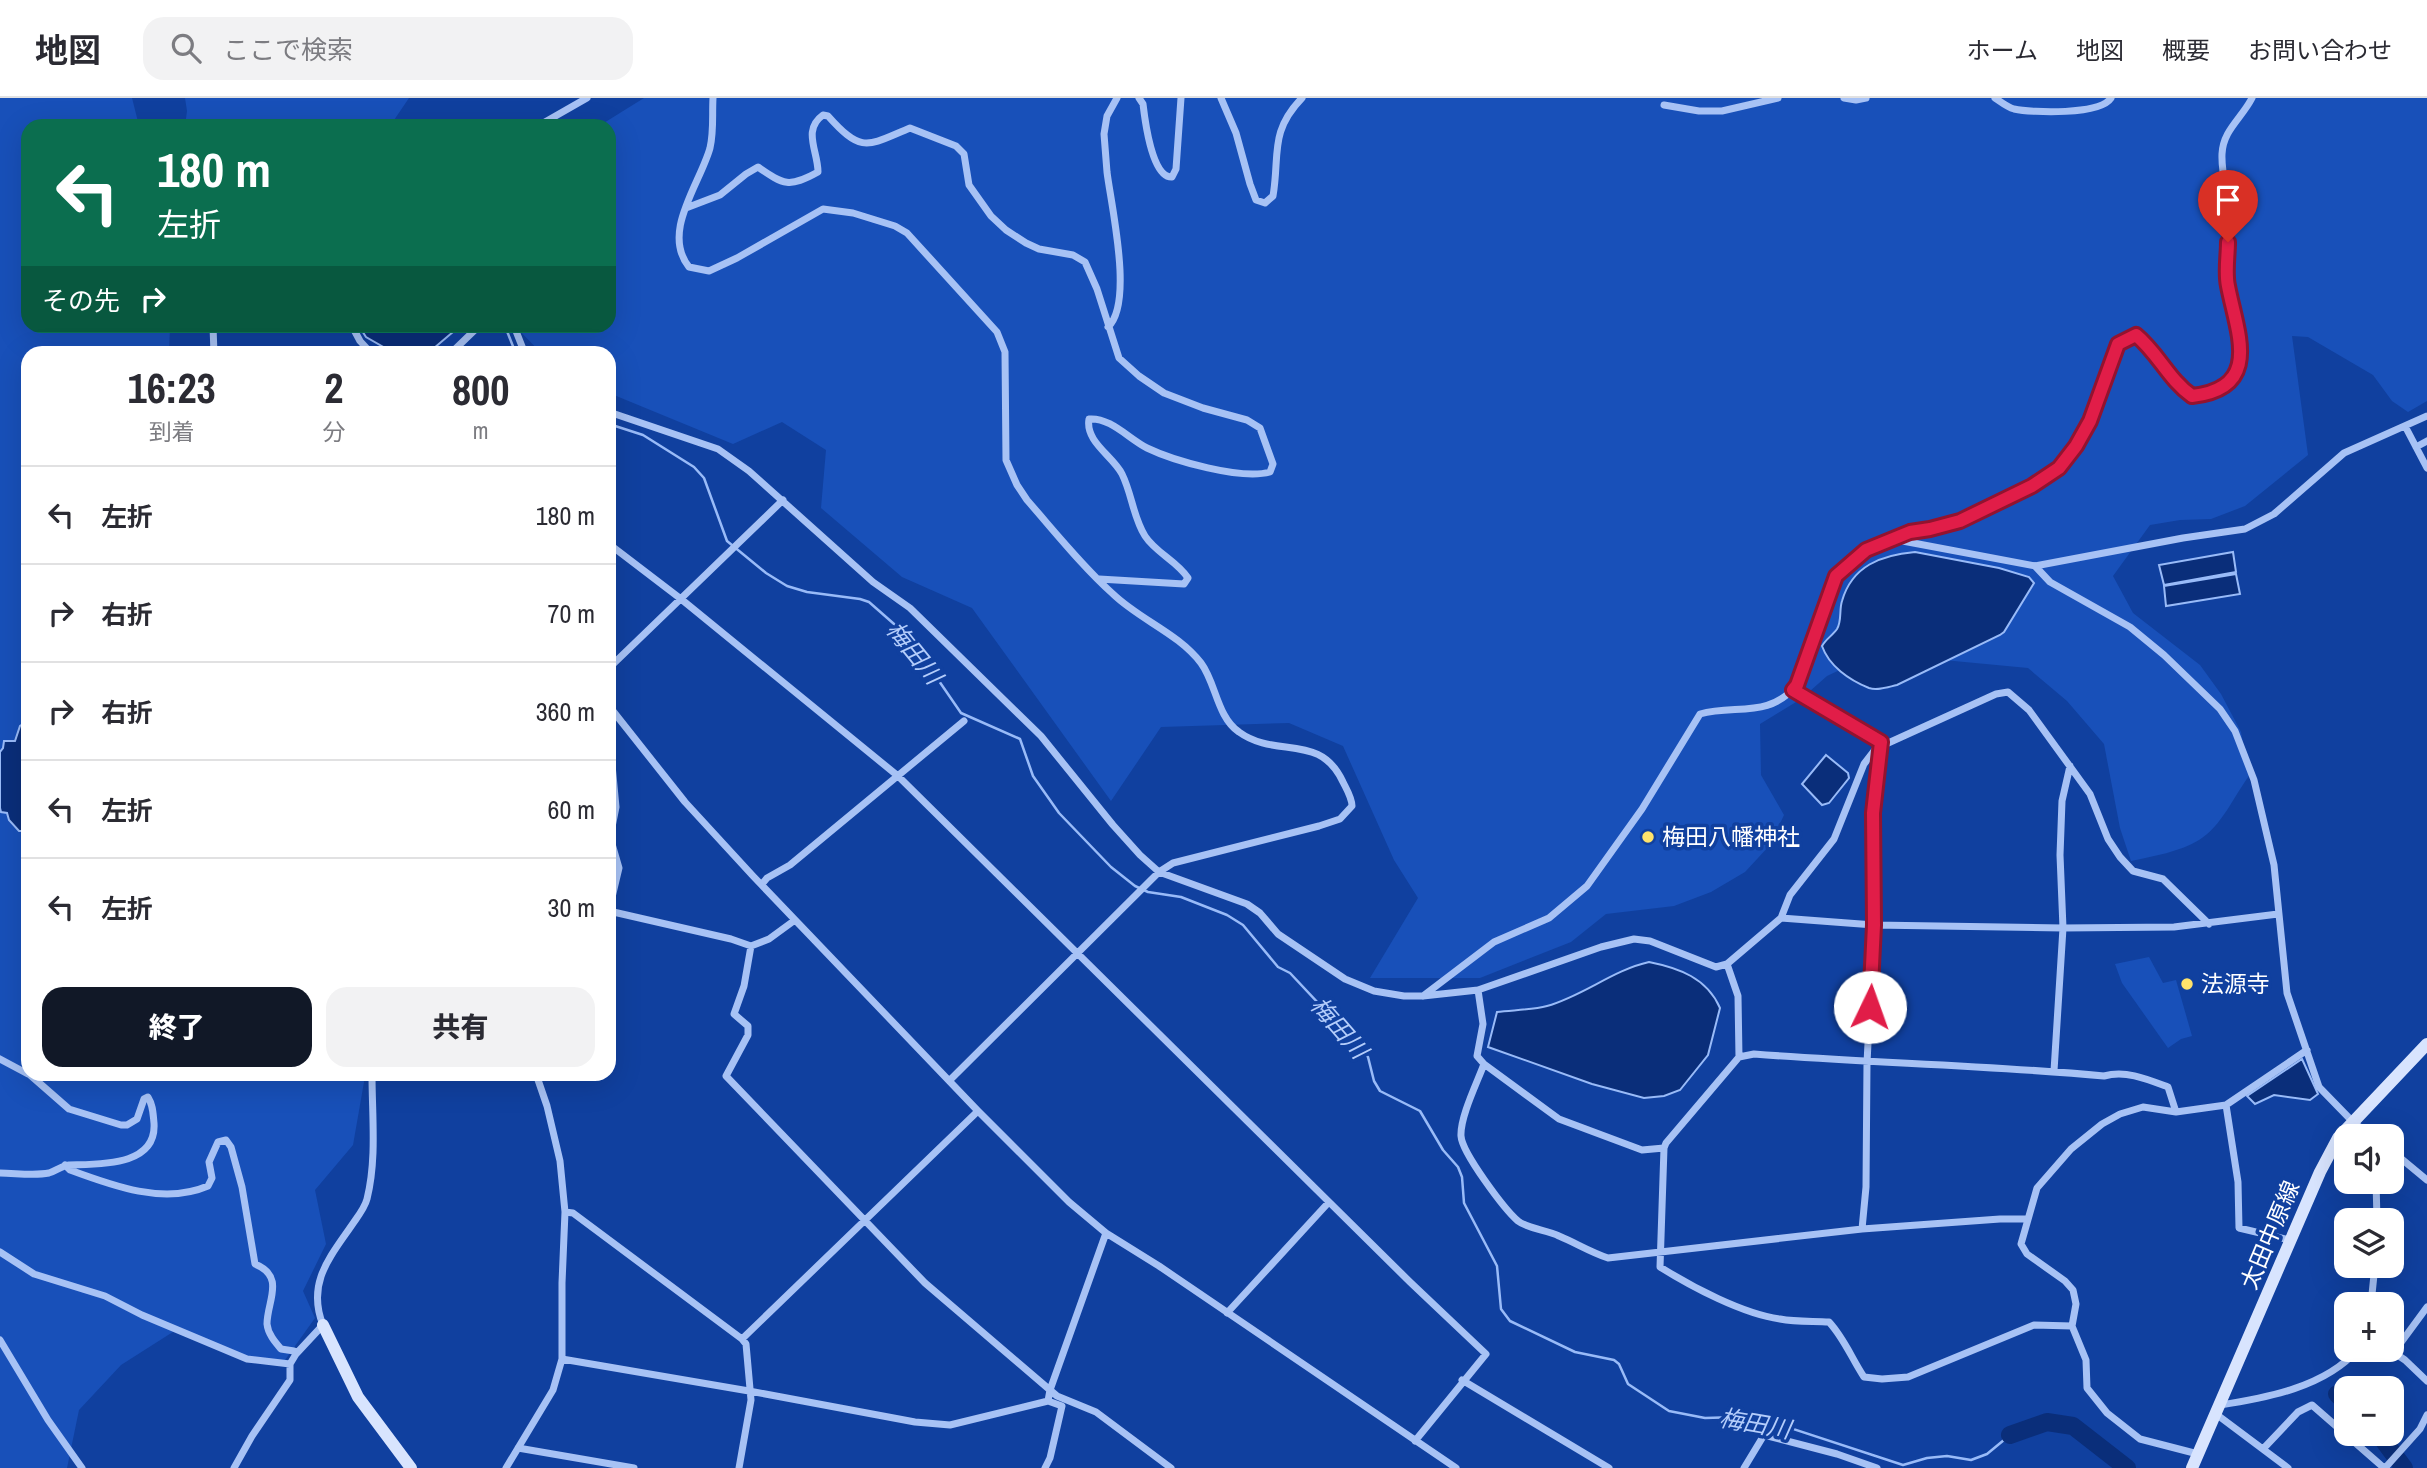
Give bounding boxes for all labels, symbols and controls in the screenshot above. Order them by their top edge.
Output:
search box [143,17,633,80]
text: 地図 [35,28,101,72]
icon: search [167,29,205,67]
text: ここで検索 [223,32,353,67]
text: ホーム [1967,34,2038,66]
text: 地図 [2076,34,2124,66]
text: 概要 [2162,34,2210,66]
text: お問い合わせ [2248,34,2392,66]
text: 180 m [157,136,271,202]
icon: left [42,147,133,238]
pin [2198,170,2258,242]
icon: arrive [2209,181,2247,219]
text: 左折 [157,203,221,246]
icon: right [134,280,172,318]
text: その先 [42,283,120,318]
text: 16:23 [128,360,216,416]
text: 2 [324,360,343,416]
text: 800 [452,362,509,418]
text: m [473,415,489,446]
text: 到着 [149,416,195,447]
text: 分 [322,416,345,447]
icon: left [42,496,80,534]
text: 180 m [536,498,595,533]
text: 左折 [101,499,153,534]
icon: right [42,594,80,632]
text: 70 m [548,596,595,631]
text: 右折 [101,597,153,632]
water label: 梅田川 [880,614,952,693]
icon: right [42,692,80,730]
text: 360 m [536,694,595,729]
text: 右折 [101,695,153,730]
icon: left [42,790,80,828]
text: 60 m [548,792,595,827]
text: 左折 [101,793,153,828]
place label: 梅田八幡神社 [1662,821,1800,852]
marker: 梅田八幡神社 [1640,829,1656,845]
icon: left [42,888,80,926]
text: 30 m [548,890,595,925]
text: 左折 [101,891,153,926]
place label: 法源寺 [2201,968,2270,999]
position arrow [1833,970,1907,1044]
marker: 法源寺 [2179,976,2195,992]
button: 終了 [42,987,312,1067]
button: 共有 [326,987,595,1067]
water label: 梅田川 [1304,990,1377,1067]
map controls [2334,1124,2404,1446]
button: sound [2334,1124,2404,1194]
street label: 太田中原線 [2233,1176,2306,1294]
button: layers [2334,1208,2404,1278]
button: + [2334,1292,2404,1362]
button: − [2334,1376,2404,1446]
water label: 梅田川 [1717,1401,1796,1446]

